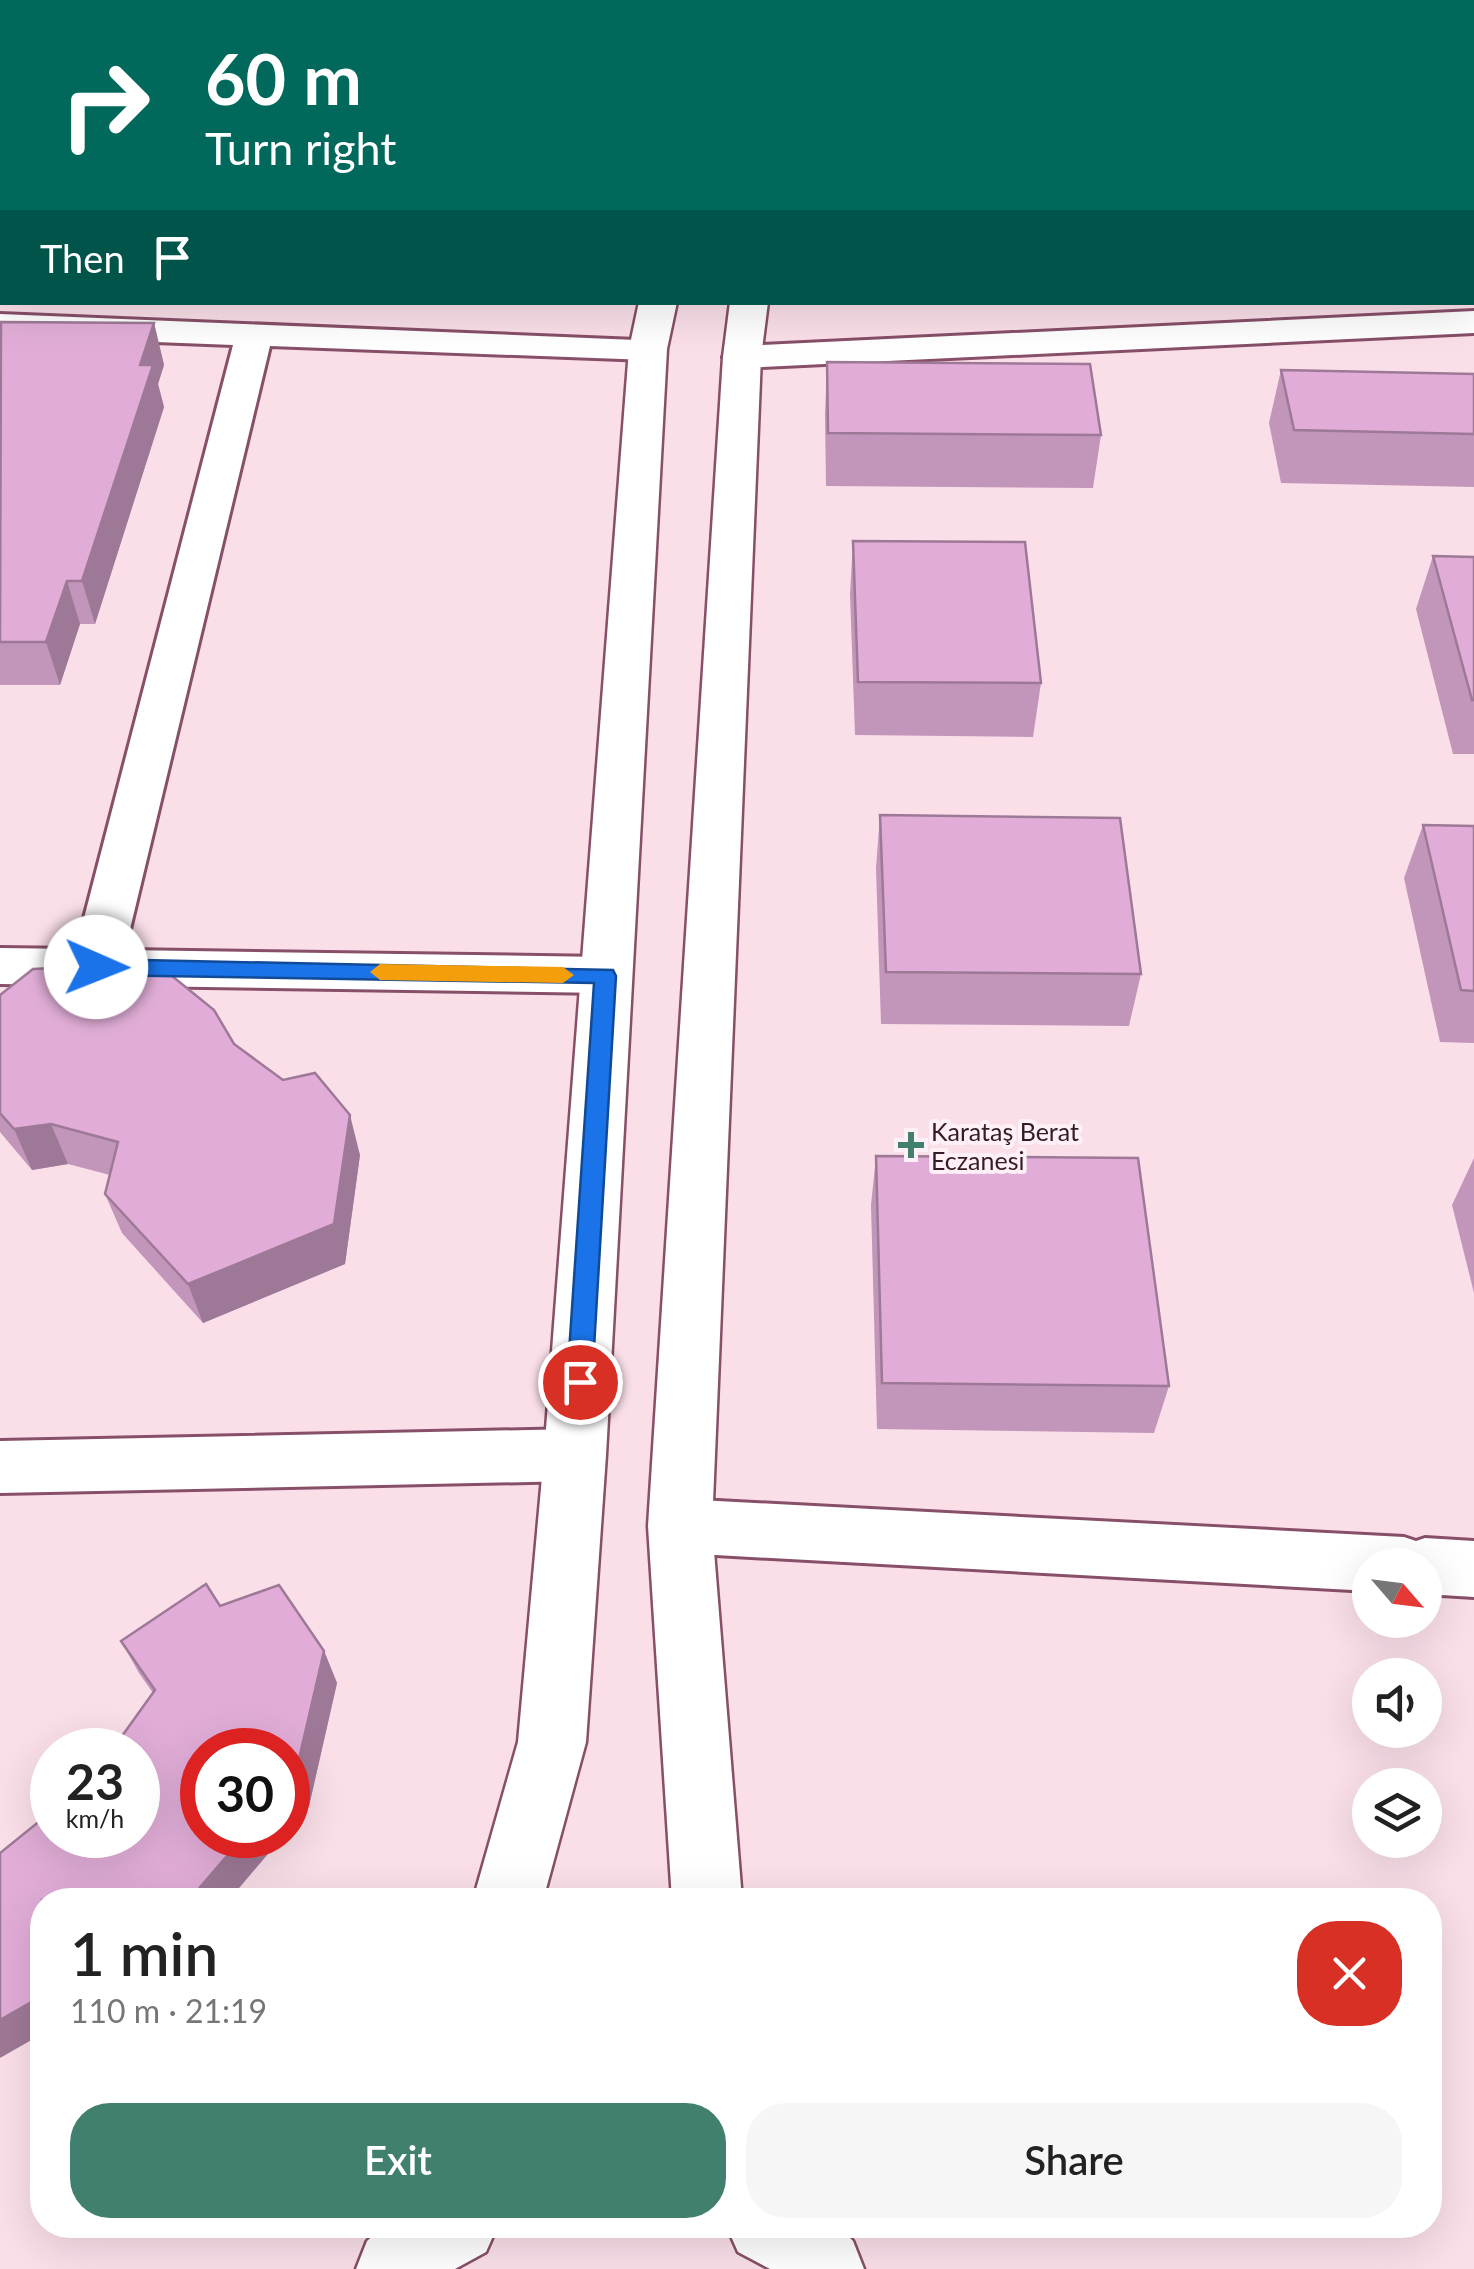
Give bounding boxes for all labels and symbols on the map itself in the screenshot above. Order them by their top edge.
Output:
position arrow [44,915,148,1019]
place label: Karataş Berat Eczanesi [931,1116,1079,1175]
marker: Karataş Berat Eczanesi [900,1134,922,1156]
pin [538,1340,623,1425]
north arrow [1352,1548,1442,1638]
speed limit sign: 30 [180,1728,310,1858]

